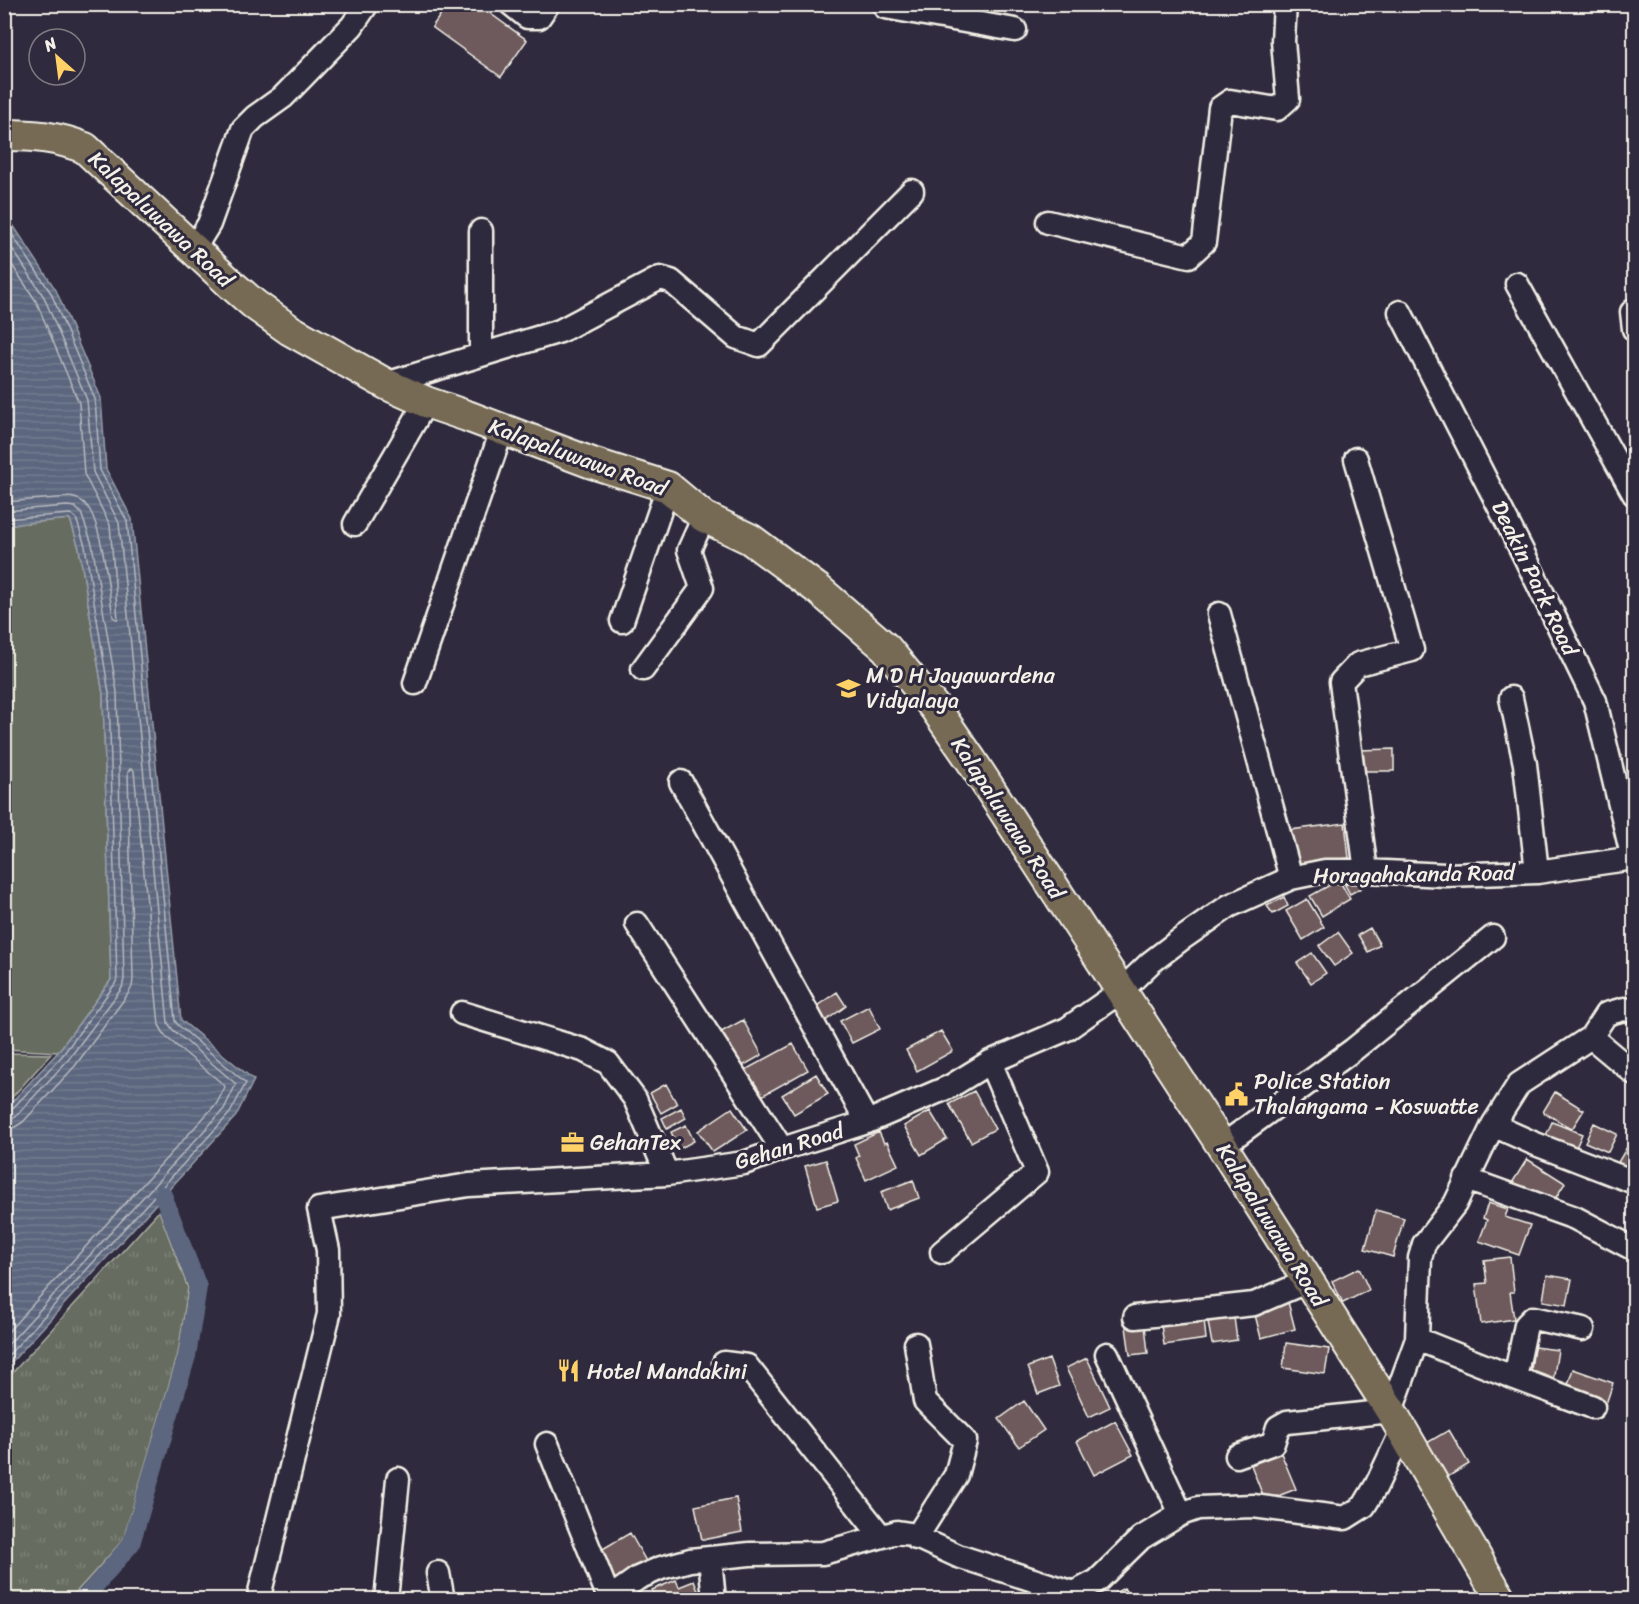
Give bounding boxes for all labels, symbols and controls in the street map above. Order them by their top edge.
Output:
north arrow [27,27,87,87]
text: N [38,28,63,60]
street label: Kalapaluwawa Road [79,141,244,298]
street label: Kalapaluwawa Road [483,407,674,508]
street label: Deakin Park Road [1480,494,1590,664]
place label: M D H Jayawardena Vidyalaya [866,656,1056,720]
school or university icon: M D H Jayawardena Vidyalaya [835,675,861,701]
street label: Kalapaluwawa Road [940,729,1076,909]
street label: Horagahakanda Road [1313,853,1517,895]
place label: Police Station Thalangama - Koswatte [1254,1062,1479,1126]
public building icon: Police Station Thalangama - Koswatte [1223,1081,1249,1107]
street label: Gehan Road [730,1111,850,1181]
place label: GehanTex [590,1123,682,1162]
office icon: GehanTex [559,1129,585,1155]
street label: Kalapaluwawa Road [1206,1135,1339,1316]
place label: Hotel Mandakini [587,1352,748,1391]
restaurant icon: Hotel Mandakini [556,1358,582,1384]

